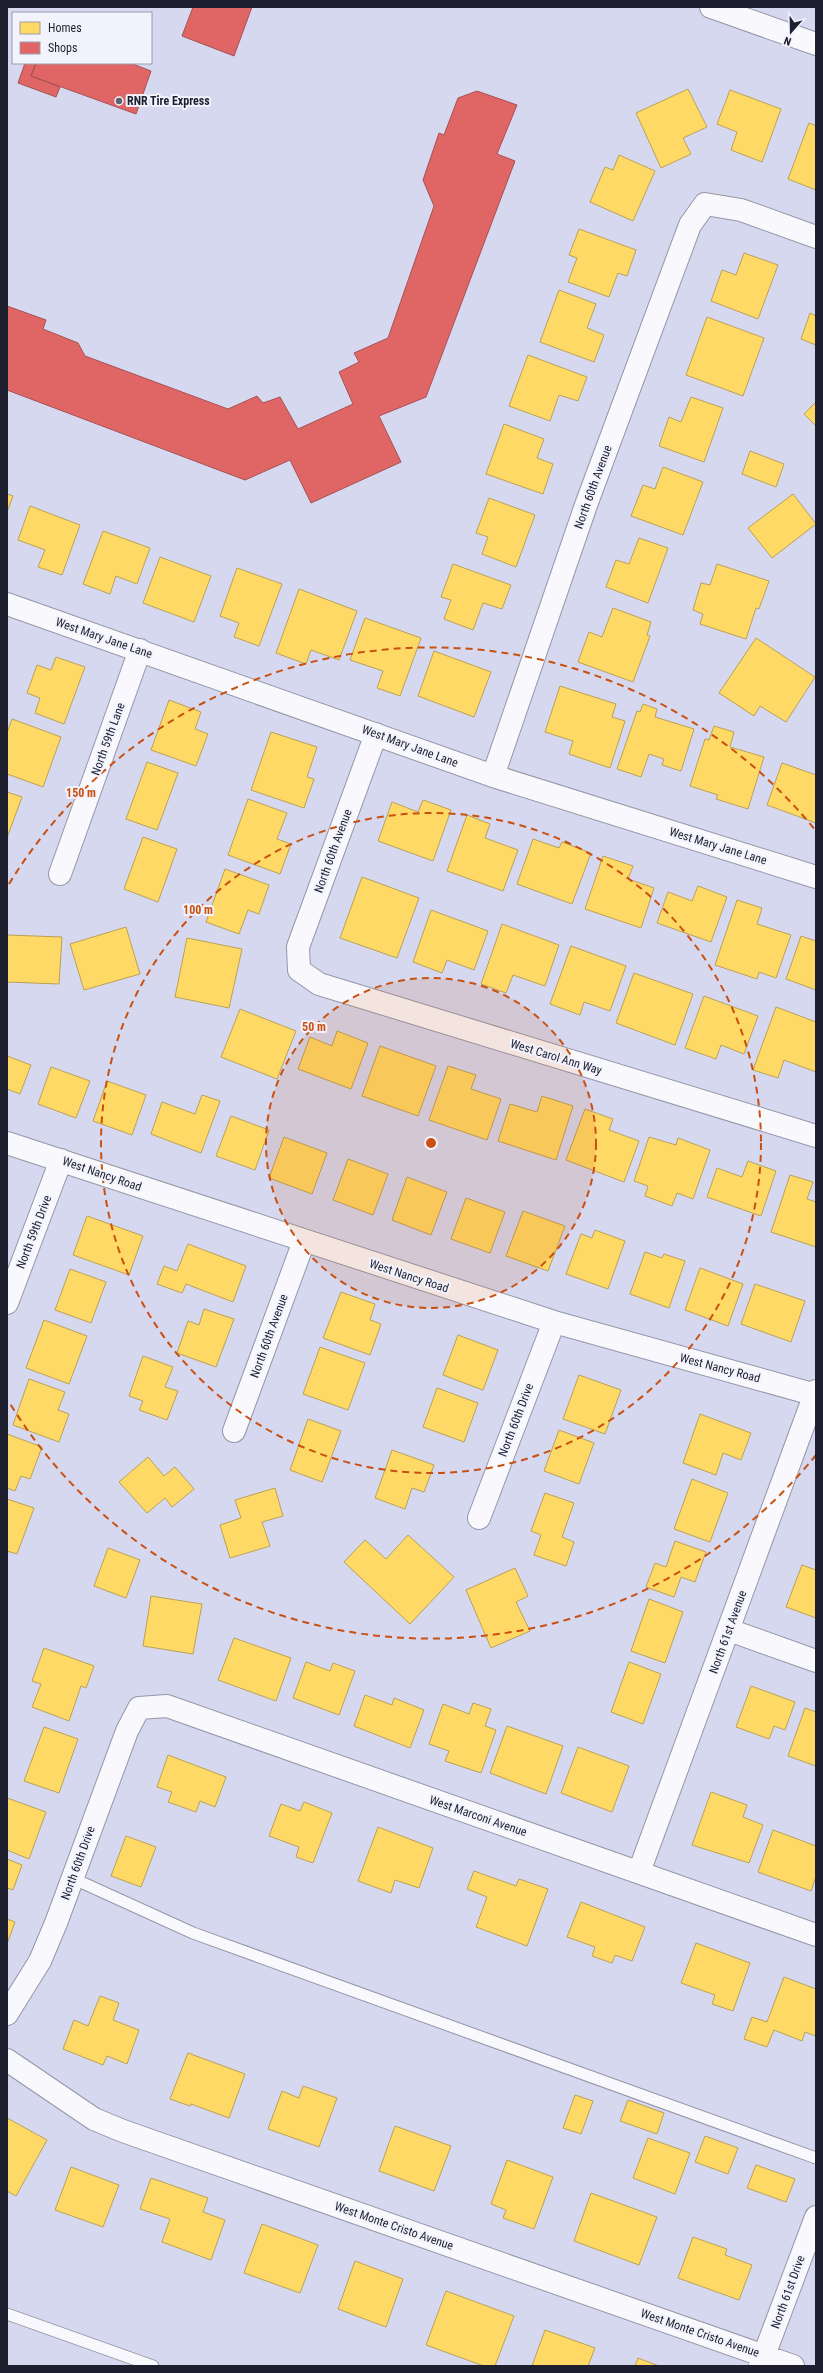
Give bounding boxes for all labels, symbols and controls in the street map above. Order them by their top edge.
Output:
legend [12,12,152,64]
north arrow [771,12,811,52]
text: Homes [48,21,82,35]
text: N [782,34,793,48]
text: Shops [48,41,77,55]
place label: RNR Tire Express [127,94,210,108]
marker: RNR Tire Express [114,96,124,106]
street label: North 60th Avenue [571,443,615,531]
street label: West Mary Jane Lane [54,615,155,661]
street label: North 59th Lane [88,700,128,777]
street label: West Mary Jane Lane [360,722,460,770]
text: 150 m [66,786,96,800]
street label: North 60th Avenue [311,807,355,895]
street label: West Mary Jane Lane [668,824,769,868]
text: 100 m [183,903,213,917]
text: 50 m [302,1020,326,1034]
street label: West Carol Ann Way [509,1036,603,1078]
centre of rings [424,1136,438,1150]
street label: West Nancy Road [61,1154,143,1194]
street label: North 59th Drive [14,1193,55,1271]
street label: West Nancy Road [367,1257,451,1295]
street label: North 60th Avenue [247,1292,291,1380]
street label: West Nancy Road [678,1351,762,1385]
street label: North 60th Drive [496,1381,537,1459]
street label: North 61st Avenue [706,1588,750,1676]
street label: West Marconi Avenue [427,1793,529,1839]
street label: North 60th Drive [58,1824,98,1902]
street label: West Monte Cristo Avenue [333,2199,456,2253]
street label: North 61st Drive [768,2253,808,2331]
street label: West Monte Cristo Avenue [639,2306,762,2360]

